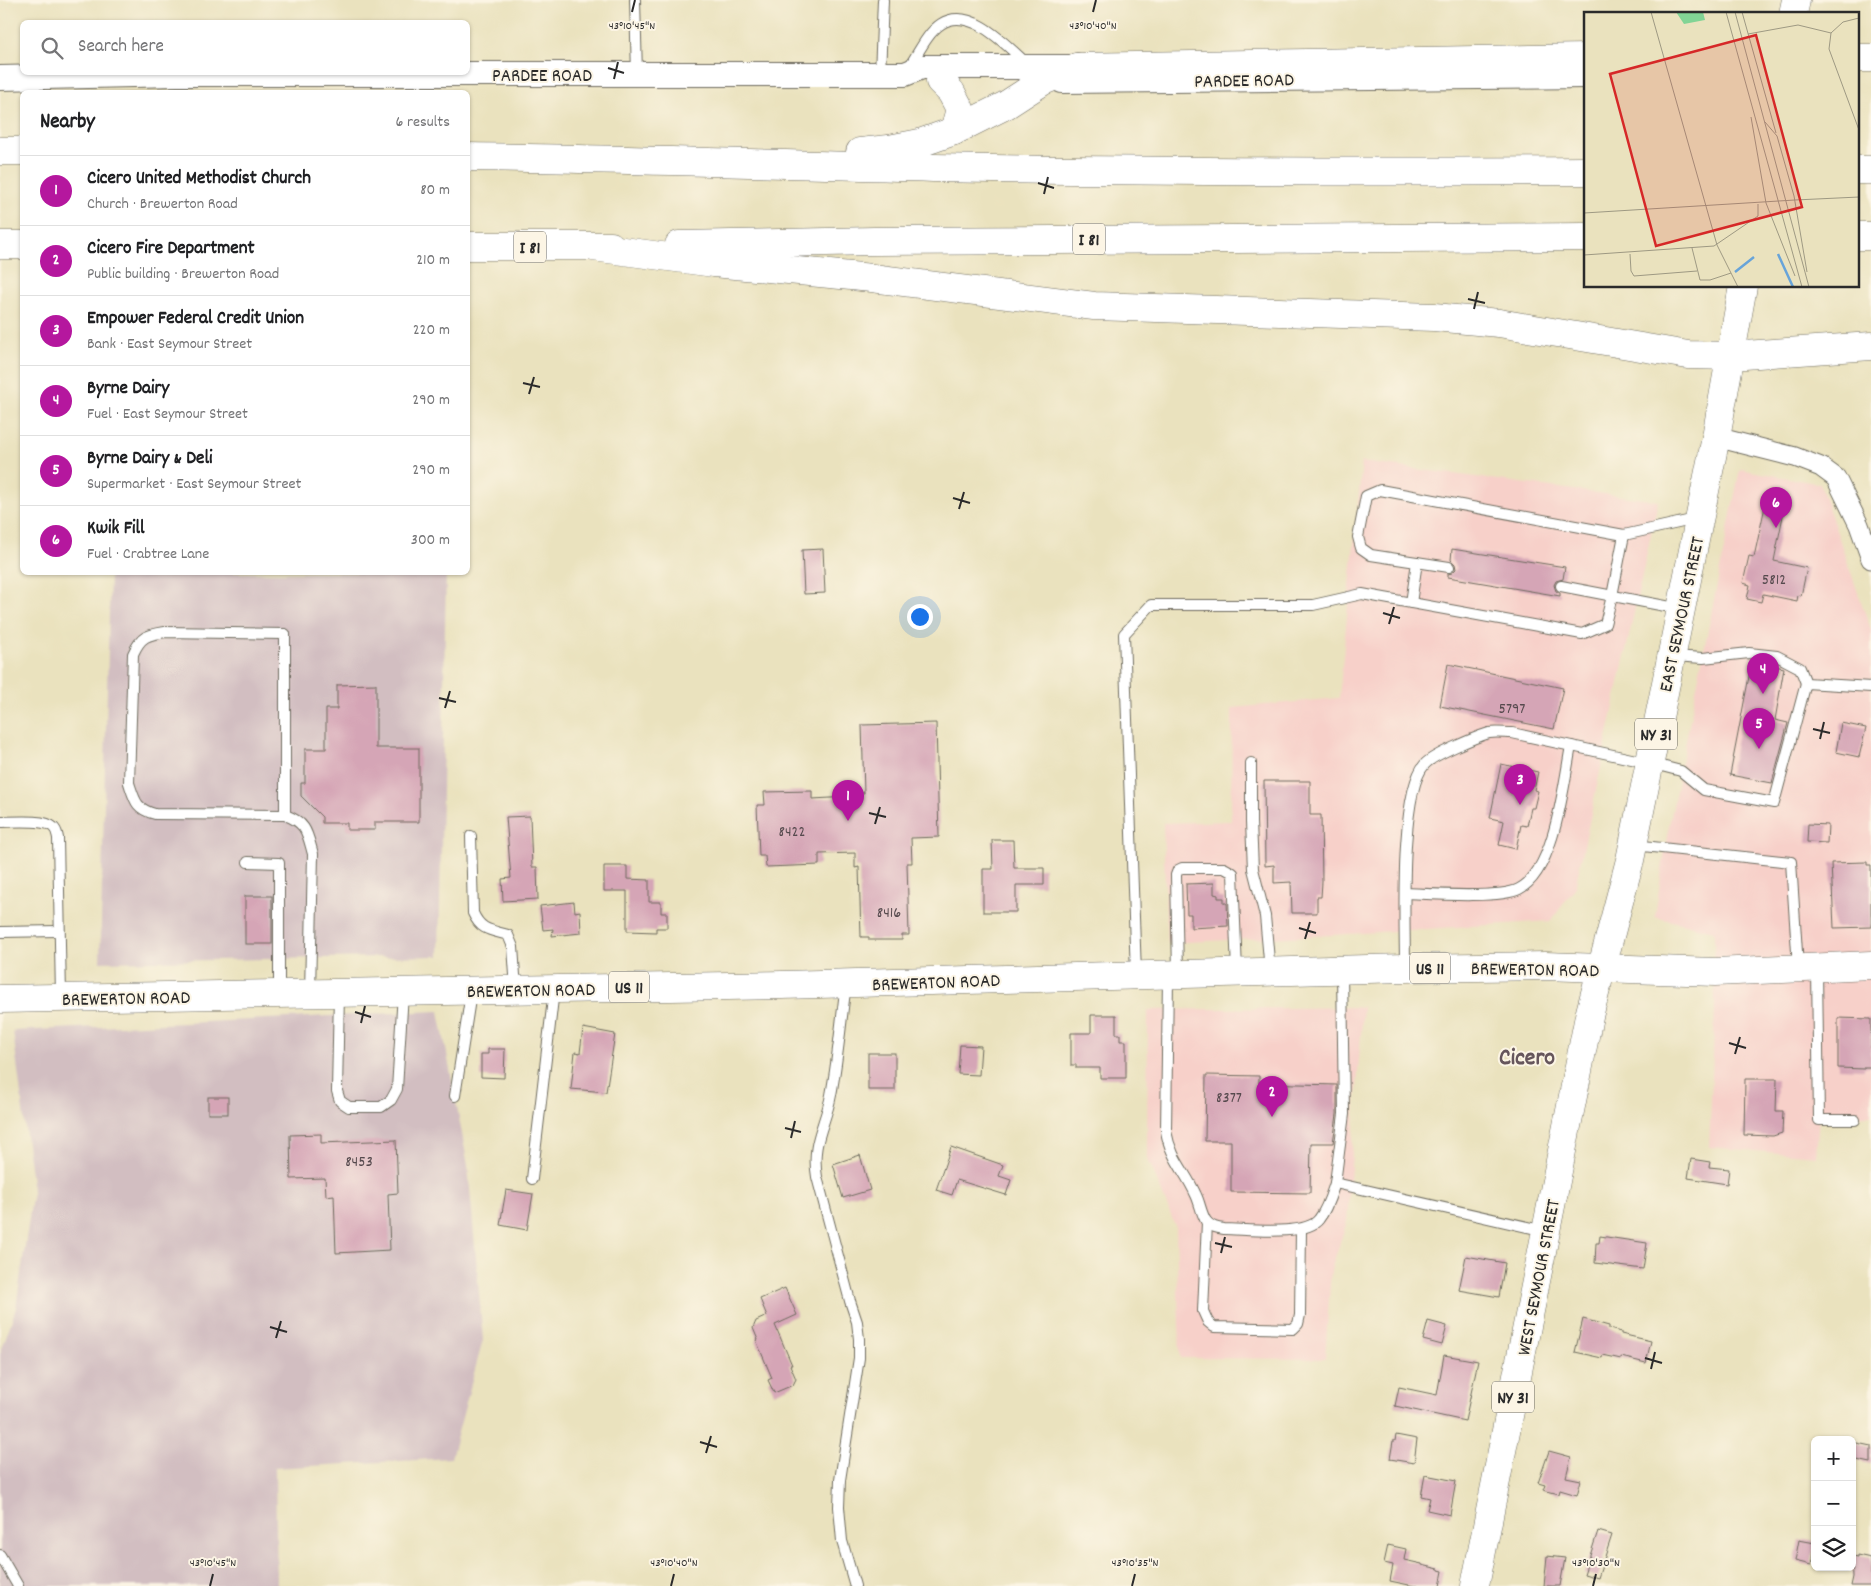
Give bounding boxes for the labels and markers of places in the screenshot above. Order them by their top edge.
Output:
pin: 6 [1760,487,1792,528]
pin: 4 [1747,653,1779,694]
pin: 5 [1743,708,1775,749]
pin: 3 [1504,764,1536,805]
pin: 1 [832,780,864,821]
pin: 2 [1256,1076,1288,1117]

